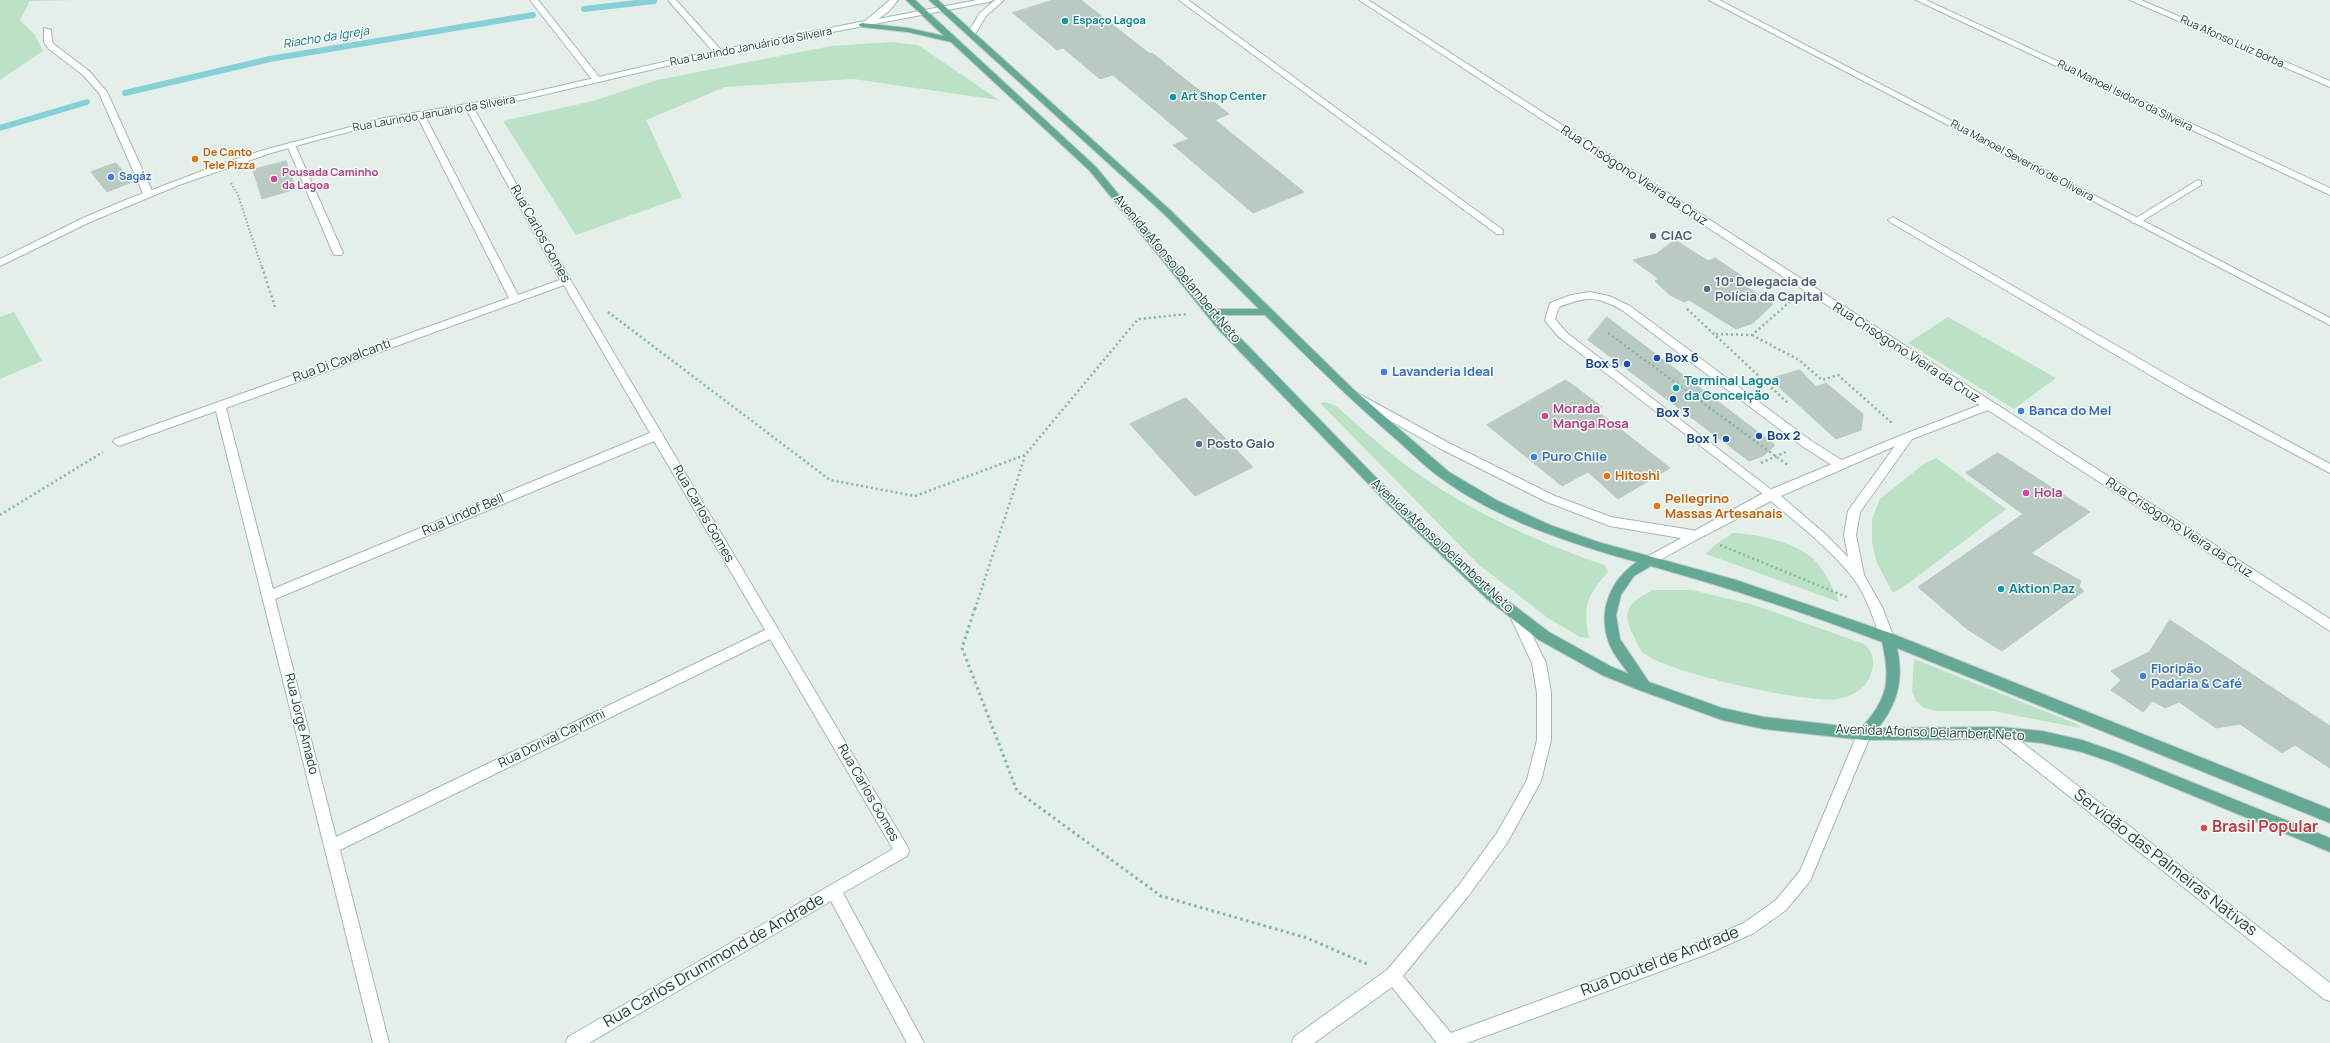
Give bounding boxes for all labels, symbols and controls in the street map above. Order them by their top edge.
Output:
street label: Rua Afonso Luiz Borba [2178,13,2286,71]
place label: Espaço Lagoa [1073,14,1146,28]
marker: Espaço Lagoa [1060,16,1070,26]
water label: Riacho da Igreja [282,24,370,52]
street label: Rua Laurindo Januário da Silveira [669,25,833,69]
street label: Rua Manoel Isidoro da Silveira [2055,57,2195,135]
place label: Art Shop Center [1181,90,1267,104]
marker: Art Shop Center [1168,92,1178,102]
street label: Rua Laurindo Januário da Silveira [352,93,516,135]
street label: Rua Manoel Severino de Oliveira [1948,118,2096,204]
street label: Rua Crisógono Vieira da Cruz [1558,123,1710,229]
place label: De Canto Tele Pizza [203,146,255,172]
marker: De Canto Tele Pizza [190,154,200,164]
place label: Pousada Caminho da Lagoa [282,166,378,192]
place label: Sagáz [119,170,152,184]
marker: Sagáz [106,172,116,182]
marker: Pousada Caminho da Lagoa [269,174,279,184]
street label: Rua Carlos Gomes [507,182,573,286]
street label: Avenida Afonso Delambert Neto [1110,192,1244,346]
place label: CIAC [1661,228,1692,244]
marker: CIAC [1648,231,1658,241]
place label: 10ª Delegacia de Polícia da Capital [1715,274,1823,305]
marker: 10ª Delegacia de Polícia da Capital [1702,284,1712,294]
street label: Rua Crisógono Vieira da Cruz [1830,300,1982,406]
street label: Rua Di Cavalcanti [291,336,393,386]
place label: Box 6 [1665,350,1699,366]
marker: Box 6 [1652,353,1662,363]
place label: Box 5 [1586,356,1619,372]
marker: Box 5 [1622,359,1632,369]
place label: Lavanderia Ideal [1392,364,1494,380]
marker: Lavanderia Ideal [1379,367,1389,377]
place label: Terminal Lagoa da Conceição [1684,373,1779,404]
marker: Terminal Lagoa da Conceição [1671,383,1681,393]
marker: Box 3 [1668,394,1678,404]
place label: Morada Manga Rosa [1553,401,1629,432]
place label: Banca do Mel [2029,403,2111,419]
place label: Box 3 [1656,405,1690,421]
marker: Banca do Mel [2016,406,2026,416]
marker: Morada Manga Rosa [1540,411,1550,421]
place label: Box 2 [1767,428,1801,444]
place label: Box 1 [1686,431,1718,447]
marker: Box 2 [1754,431,1764,441]
marker: Box 1 [1721,434,1731,444]
place label: Posto Galo [1207,436,1275,452]
marker: Posto Galo [1194,439,1204,449]
place label: Puro Chile [1542,449,1607,465]
marker: Puro Chile [1529,452,1539,462]
street label: Rua Carlos Gomes [669,463,737,565]
place label: Hitoshi [1615,468,1660,484]
marker: Hitoshi [1602,471,1612,481]
street label: Rua Crisógono Vieira da Cruz [2103,475,2255,581]
street label: Avenida Afonso Delambert Neto [1368,476,1516,616]
place label: Hola [2034,485,2063,501]
marker: Hola [2021,488,2031,498]
street label: Rua Lindof Bell [420,491,506,539]
place label: Pellegrino Massas Artesanais [1665,491,1783,522]
marker: Pellegrino Massas Artesanais [1652,501,1662,511]
place label: Aktion Paz [2009,581,2075,597]
marker: Aktion Paz [1996,584,2006,594]
place label: Floripão Padaria & Café [2151,661,2242,692]
marker: Floripão Padaria & Café [2138,671,2148,681]
street label: Rua Jorge Amado [281,672,321,776]
street label: Rua Dorival Caymmi [496,706,608,772]
street label: Avenida Afonso Delambert Neto [1835,722,2025,744]
street label: Rua Carlos Gomes [834,742,902,844]
street label: Servidão das Palmeiras Nativas [2070,785,2260,941]
place label: Brasil Popular [2212,818,2318,838]
marker: Brasil Popular [2199,823,2209,833]
street label: Rua Carlos Drummond de Andrade [600,890,828,1032]
street label: Rua Doutel de Andrade [1578,923,1742,1001]

